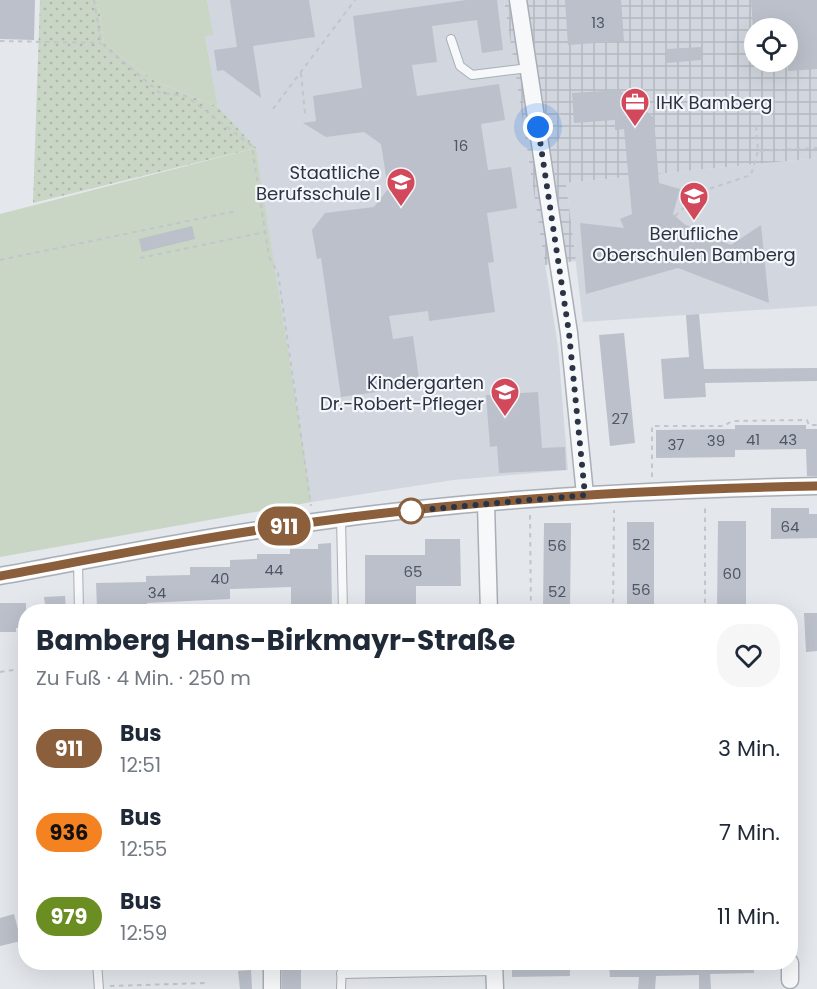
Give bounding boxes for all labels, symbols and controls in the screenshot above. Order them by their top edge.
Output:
house number: 13 [591,12,605,33]
map controls [744,18,798,72]
button: locate [744,18,798,72]
office icon: IHK Bamberg [619,86,651,128]
place label: IHK Bamberg [656,90,772,115]
your location [523,112,553,142]
house number: 16 [454,135,468,156]
place label: Staatliche Berufsschule I [256,160,380,206]
school or university icon: Staatliche Berufsschule I [385,166,417,208]
school or university icon: Berufliche Oberschulen Bamberg [678,180,710,222]
place label: Berufliche Oberschulen Bamberg [592,221,796,267]
place label: Kindergarten Dr.-Robert-Pfleger [320,370,484,416]
school or university icon: Kindergarten Dr.-Robert-Pfleger [489,376,521,418]
house number: 27 [612,408,628,429]
house number: 41 [746,429,760,450]
house number: 43 [779,429,797,450]
house number: 39 [707,430,725,451]
house number: 37 [667,434,685,455]
unlabelled marker [398,498,424,524]
line badge: 911 [250,506,318,546]
text: 911 [270,512,298,541]
house number: 64 [781,516,799,537]
house number: 52 [632,534,650,555]
house number: 56 [548,535,566,556]
house number: 44 [265,559,283,580]
house number: 65 [404,561,422,582]
house number: 60 [723,563,741,584]
house number: 40 [211,568,229,589]
house number: 56 [632,579,650,600]
house number: 52 [548,581,566,602]
house number: 34 [148,582,166,603]
text: Bamberg Hans-Birkmayr-Straße [36,621,515,660]
button: heart [717,624,780,687]
text: Zu Fuß · 4 Min. · 250 m [36,664,251,692]
text: Bus [120,718,162,749]
text: 3 Min. [718,733,780,764]
text: 911 [55,734,83,763]
text: 12:51 [120,751,161,779]
text: Bus [120,802,162,833]
text: 7 Min. [719,817,780,848]
text: 936 [50,818,89,847]
text: 12:55 [120,835,167,863]
text: Bus [120,886,162,917]
text: 11 Min. [717,901,780,932]
text: 979 [50,902,88,931]
text: 12:59 [120,919,167,947]

